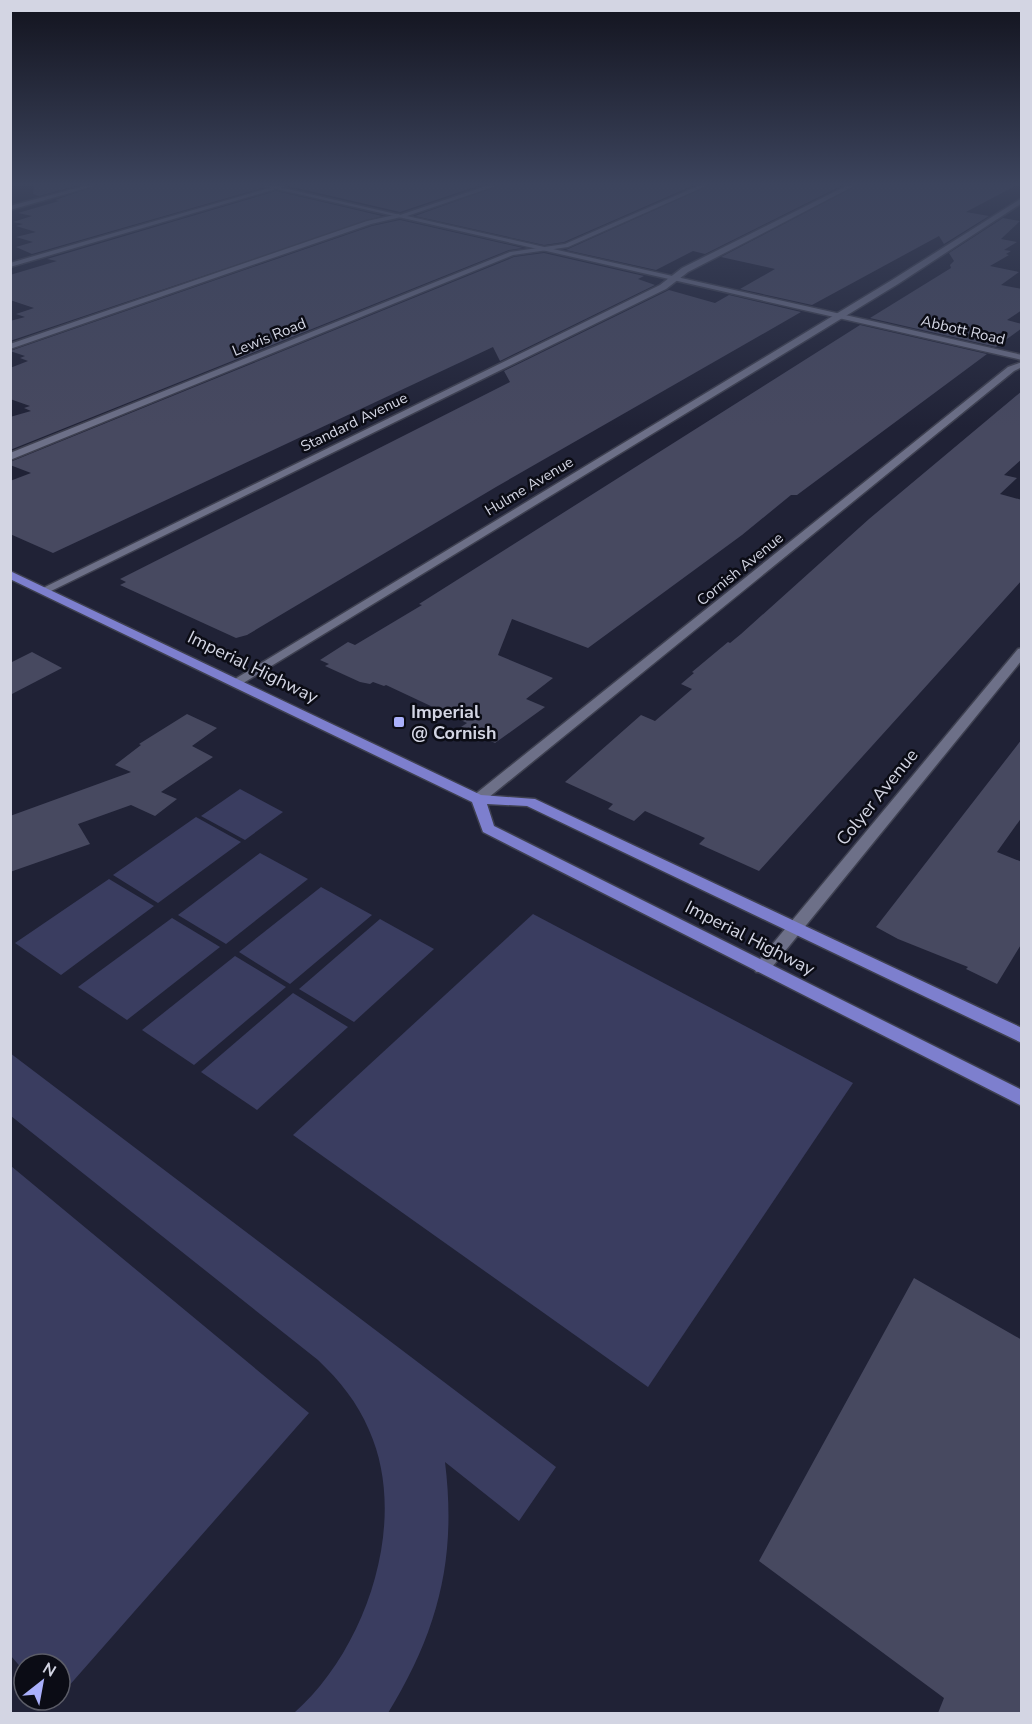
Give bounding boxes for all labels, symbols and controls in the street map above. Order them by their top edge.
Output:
street label: Abbott Road [919,311,1007,349]
street label: Lewis Road [229,313,309,361]
street label: Standard Avenue [297,387,411,457]
street label: Hulme Avenue [481,452,577,520]
street label: Cornish Avenue [693,528,787,610]
street label: Imperial Highway [184,625,323,709]
place label: Imperial @ Cornish [411,700,496,745]
marker: Imperial @ Cornish [392,715,406,729]
street label: Colyer Avenue [831,744,923,850]
street label: Imperial Highway [681,895,820,981]
north arrow [12,1652,72,1712]
text: N [38,1657,60,1683]

